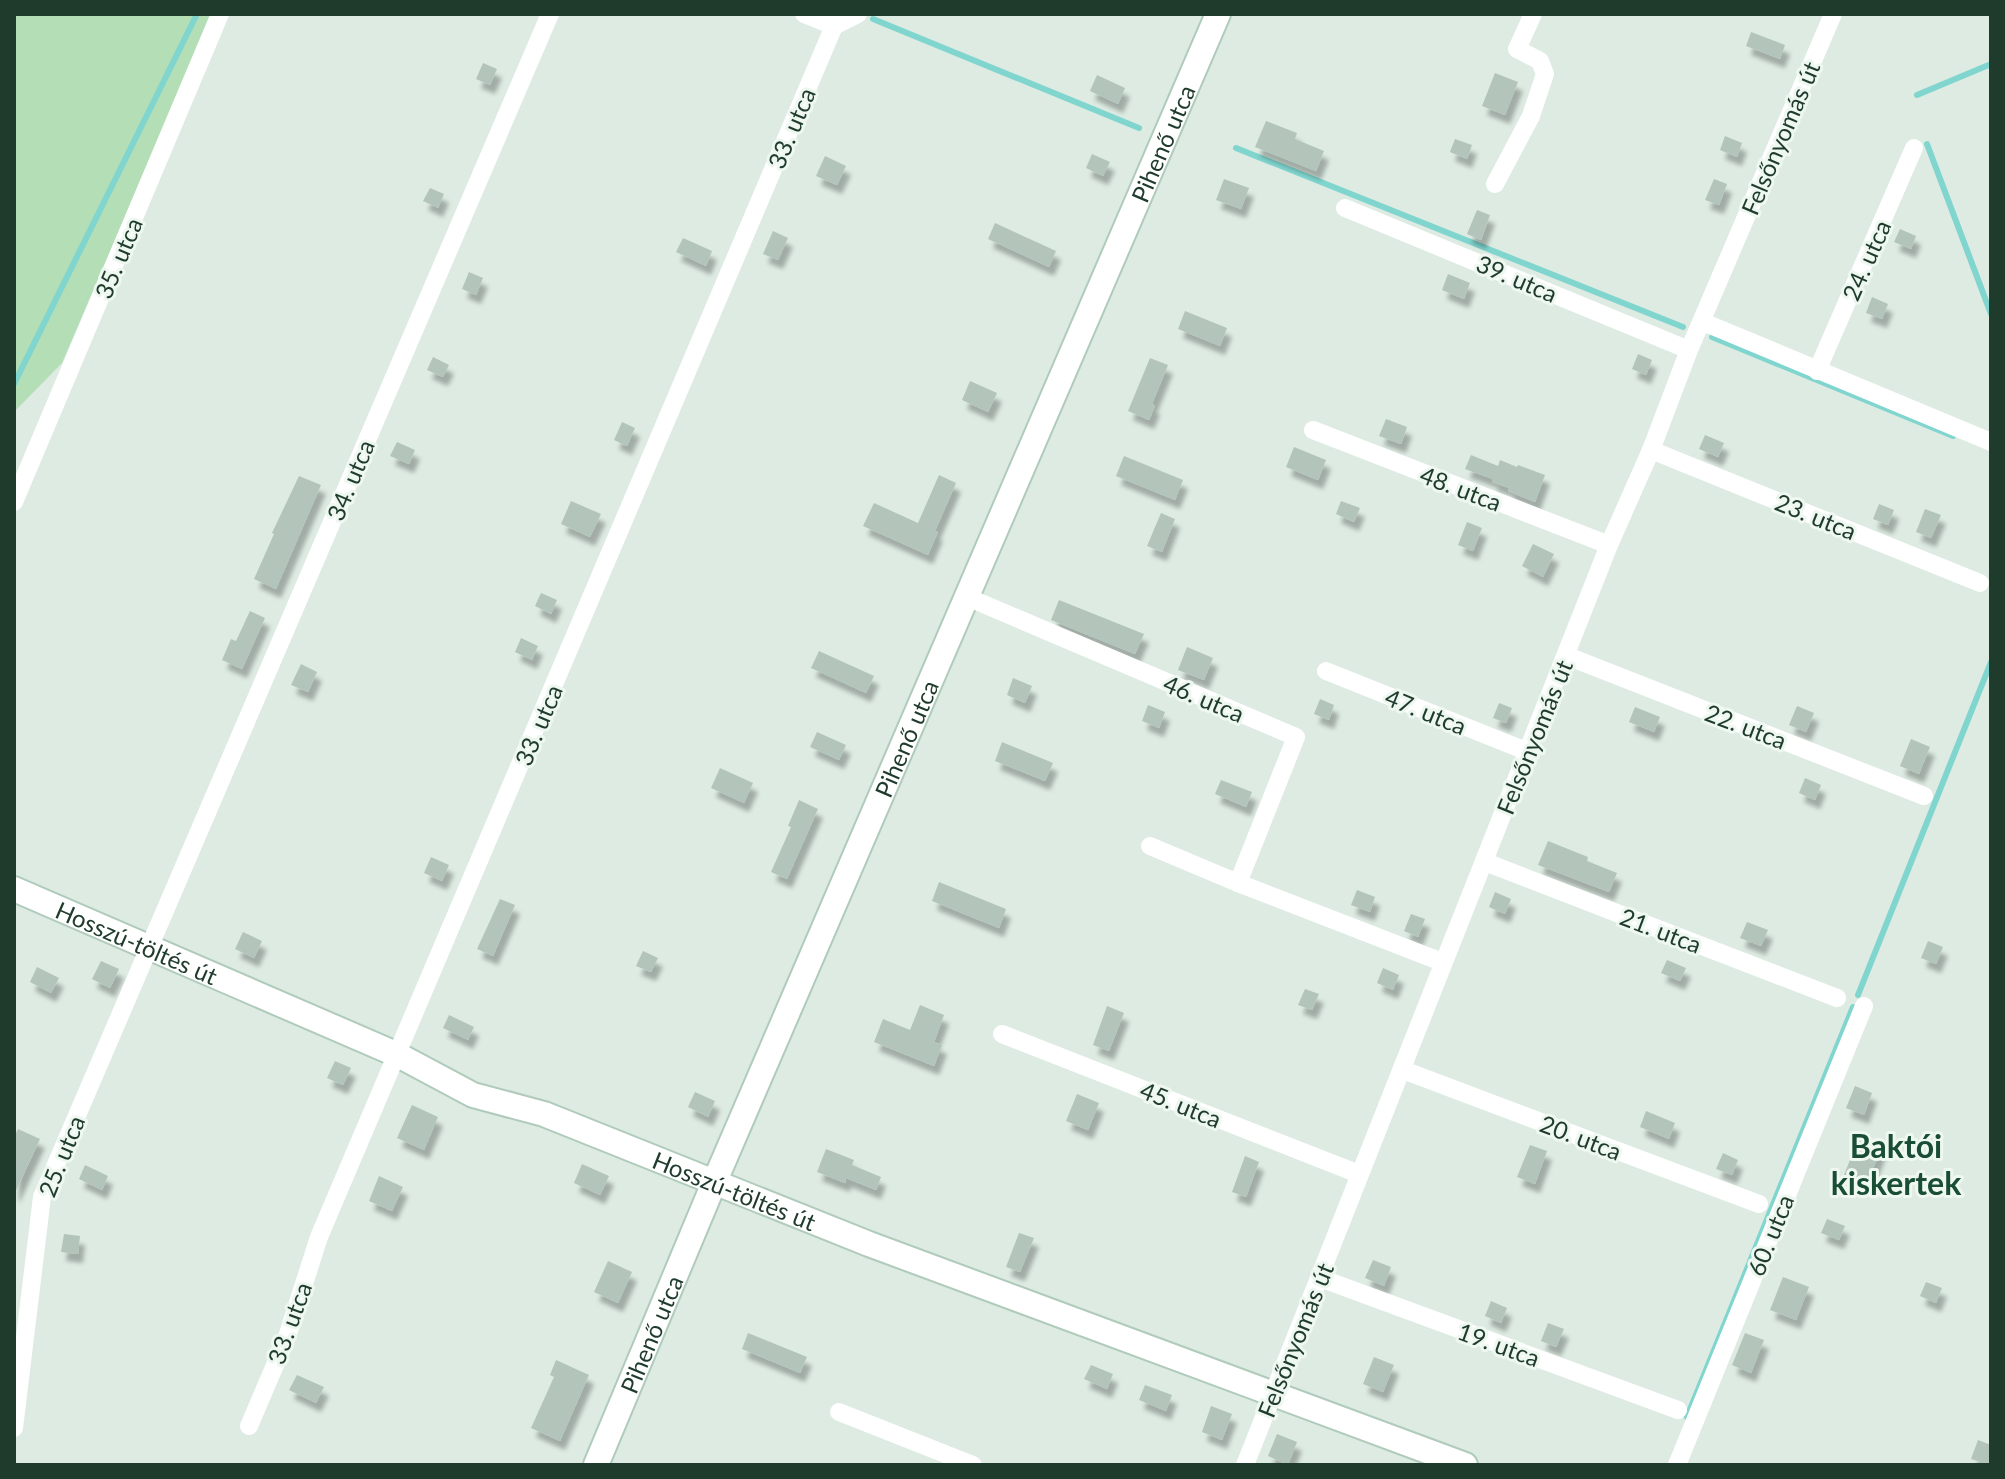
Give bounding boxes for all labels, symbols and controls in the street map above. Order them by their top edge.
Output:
street label: Felsőnyomás út [1735,57,1825,219]
street label: Pihenő utca [1124,80,1200,206]
street label: 33. utca [761,83,821,173]
street label: 35. utca [88,213,148,303]
street label: 24. utca [1835,215,1897,305]
street label: 39. utca [1472,248,1562,308]
street label: 34. utca [320,435,380,525]
street label: 48. utca [1416,459,1506,517]
street label: 23. utca [1771,487,1861,545]
street label: Felsőnyomás út [1490,655,1578,818]
street label: 46. utca [1159,668,1249,728]
street label: Pihenő utca [868,675,944,801]
street label: 33. utca [508,680,568,770]
street label: 47. utca [1381,682,1471,740]
street label: 22. utca [1701,697,1791,755]
street label: Hosszú-töltés út [52,895,223,990]
street label: 21. utca [1616,901,1706,959]
street label: 45. utca [1136,1075,1226,1133]
street label: 20. utca [1536,1108,1626,1166]
street label: 25. utca [32,1111,90,1201]
district label: Baktói kiskertek [1831,1126,1962,1202]
street label: Hosszú-töltés út [649,1145,821,1236]
street label: 60. utca [1741,1190,1799,1280]
street label: Felsőnyomás út [1251,1258,1339,1421]
street label: Pihenő utca [613,1271,688,1397]
street label: 33. utca [261,1278,317,1368]
street label: 19. utca [1454,1316,1544,1372]

